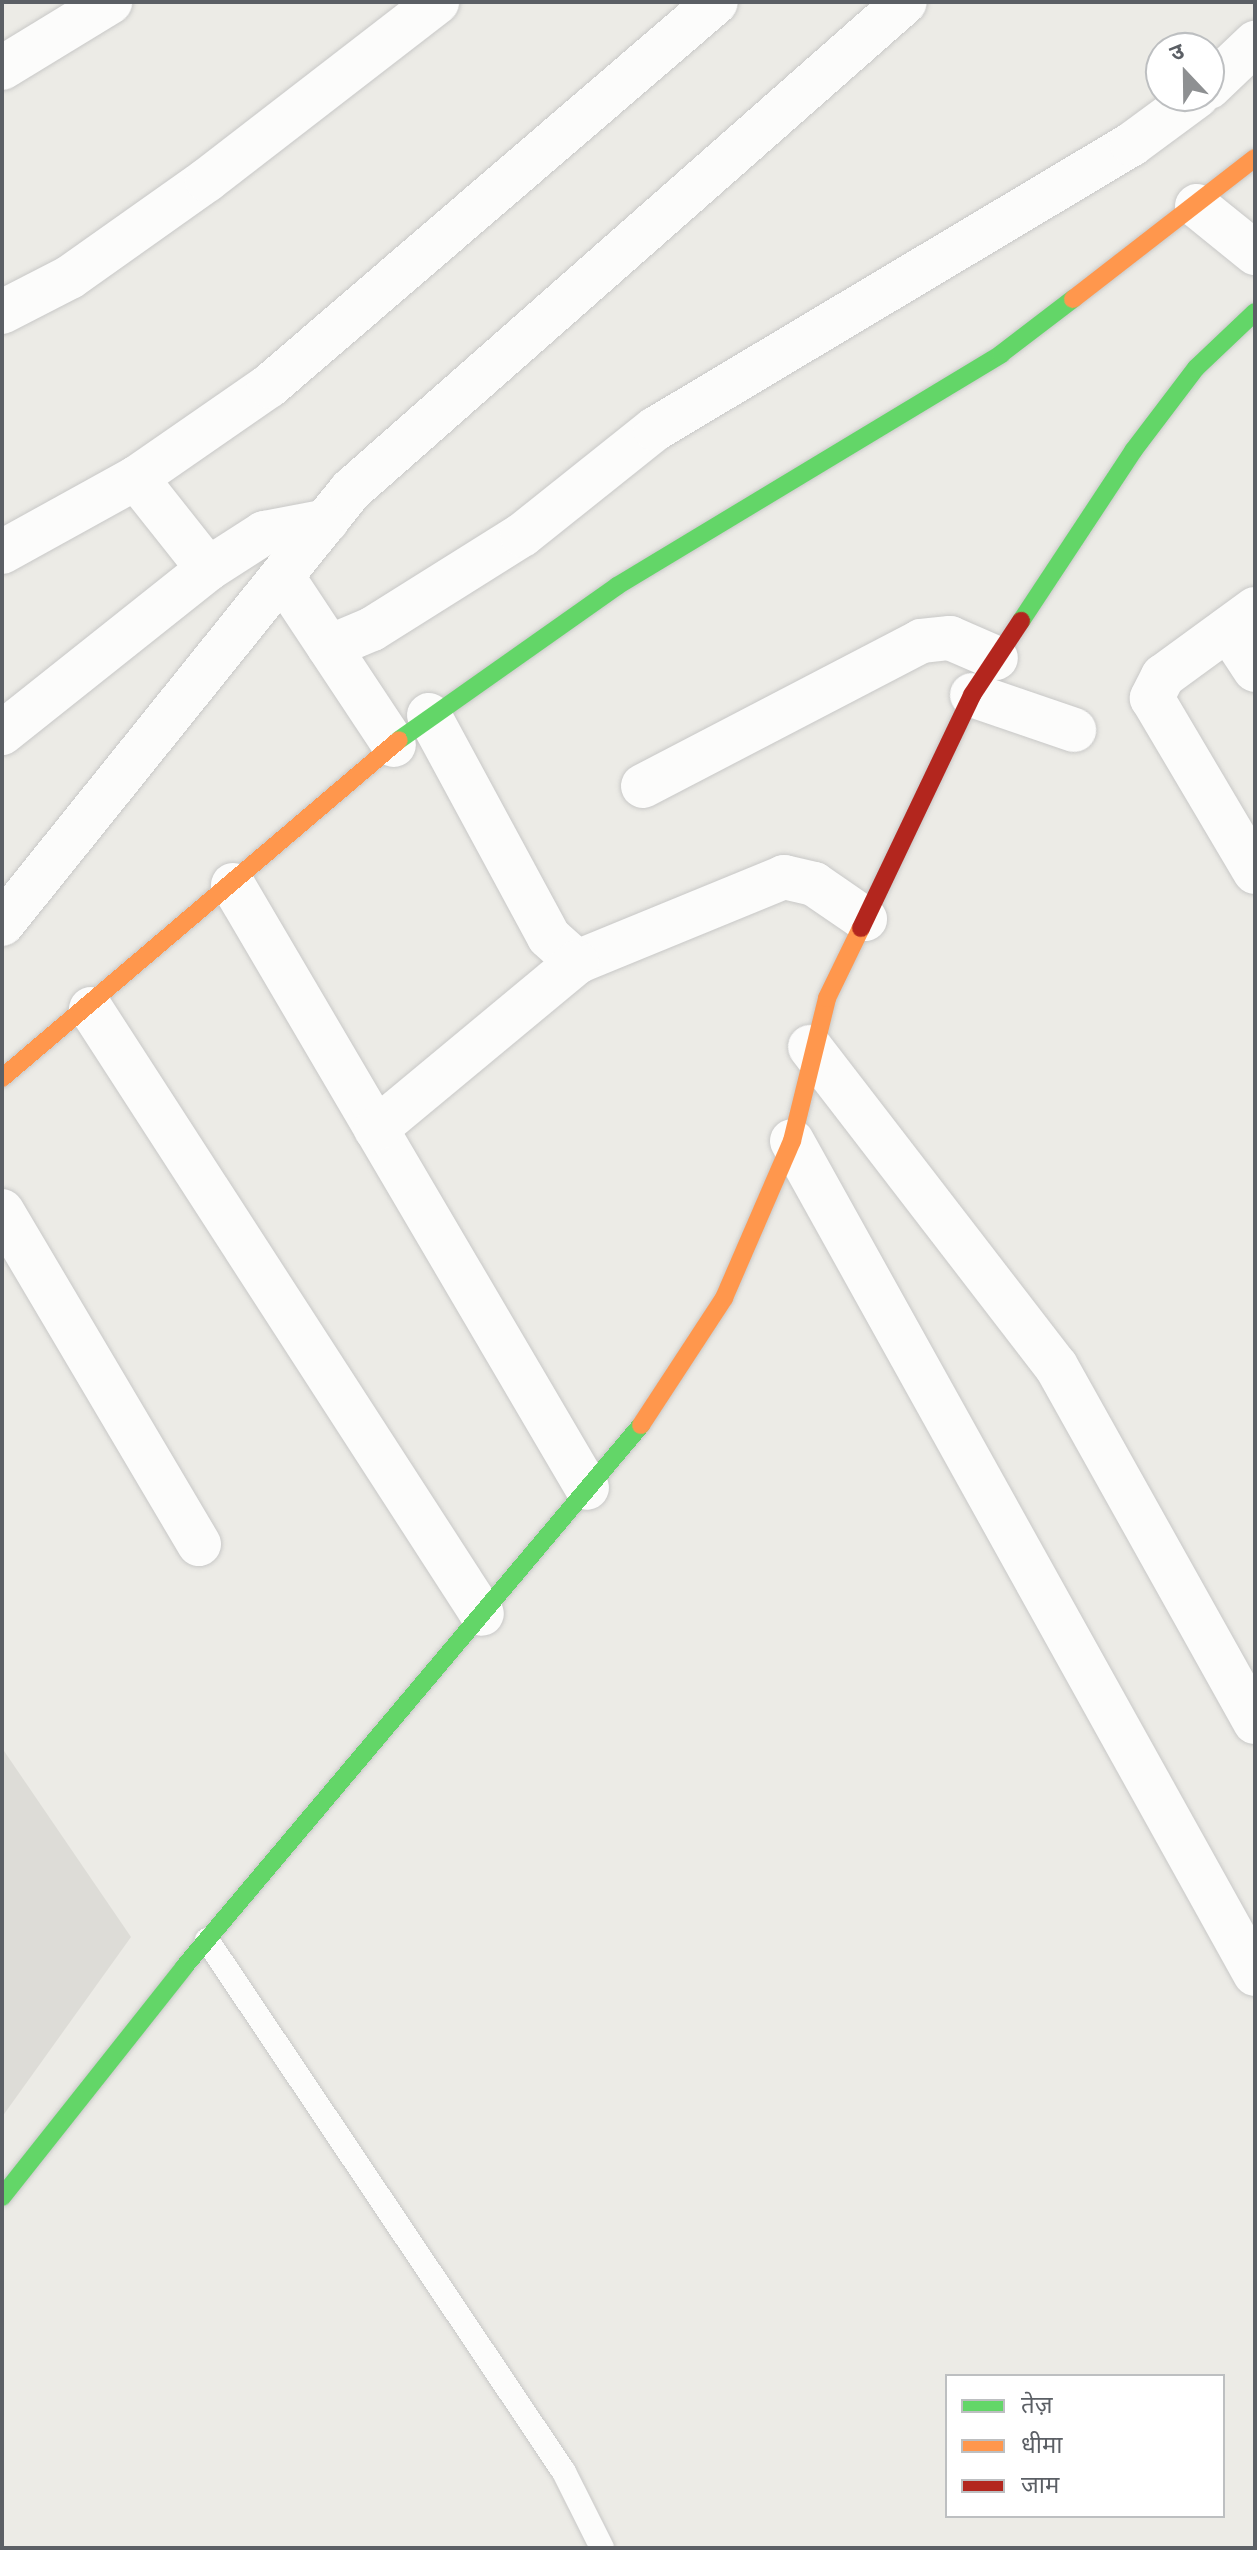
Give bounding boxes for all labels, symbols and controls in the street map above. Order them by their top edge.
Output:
north arrow [1145,32,1225,112]
text: उ [1166,37,1188,66]
legend [945,2374,1225,2518]
text: तेज़ [1021,2390,1053,2419]
text: धीमा [1021,2430,1063,2459]
text: जाम [1021,2470,1059,2499]

